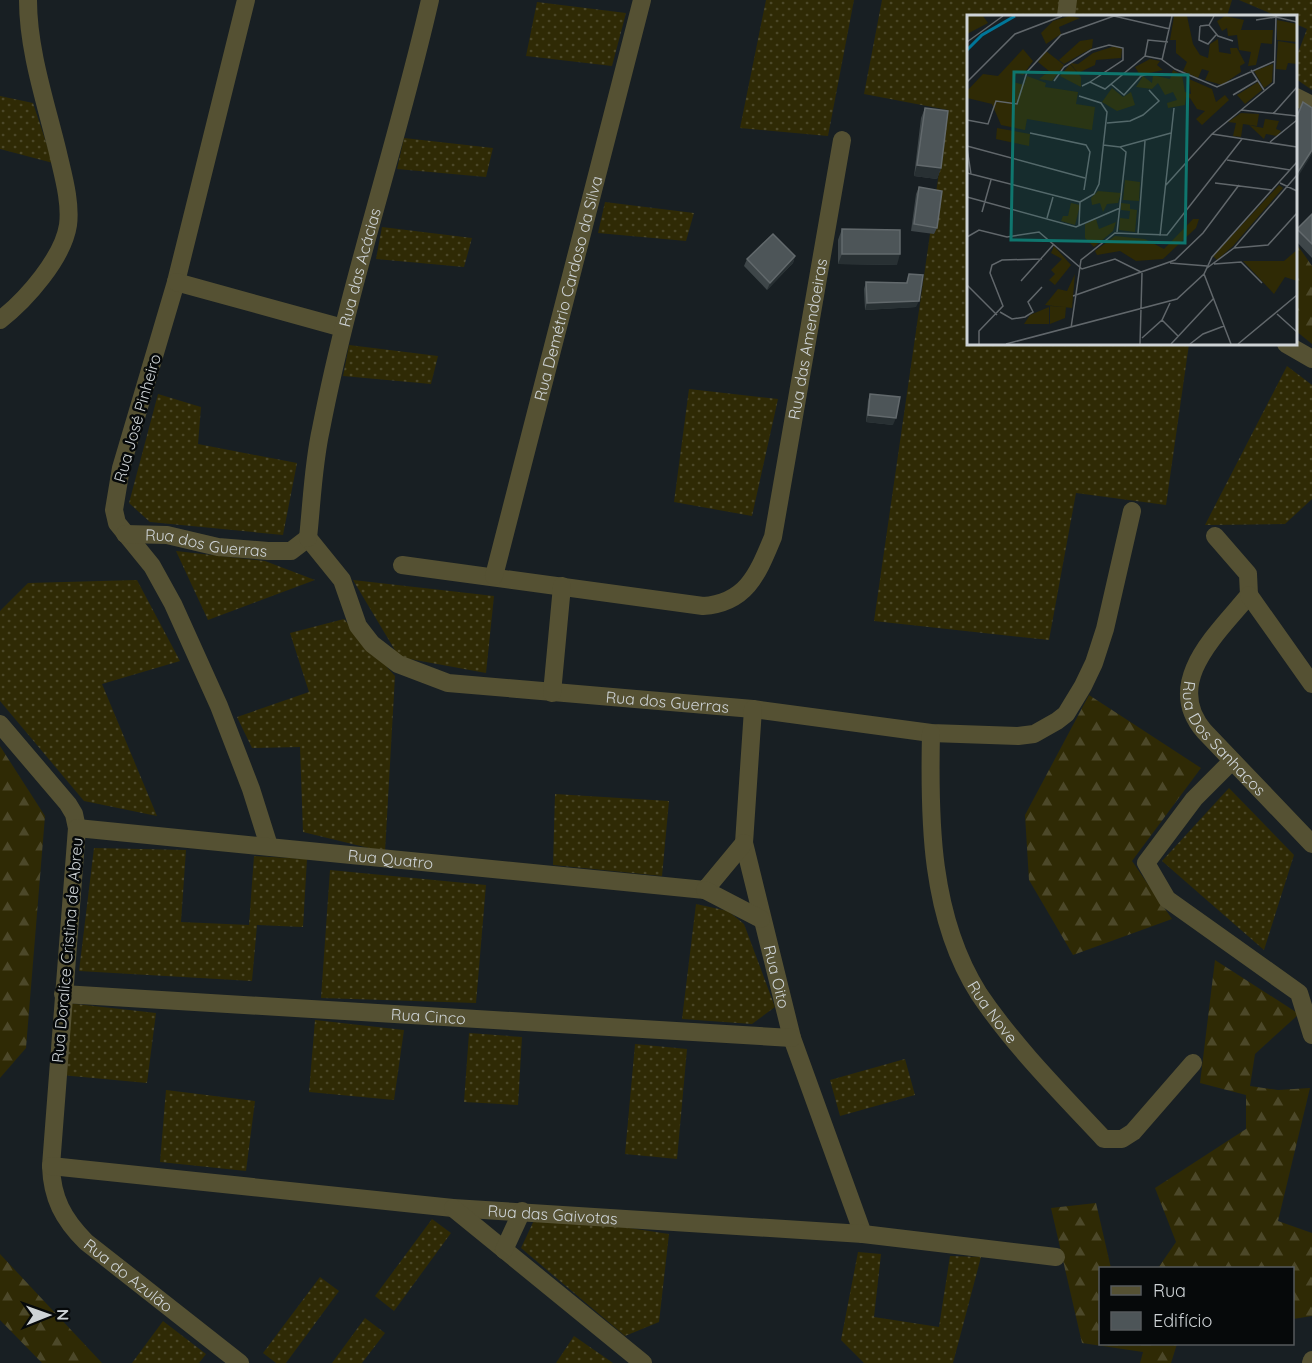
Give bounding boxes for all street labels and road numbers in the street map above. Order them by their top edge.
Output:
street label: Rua Demétrio Cardoso da Silva [529,174,606,403]
street label: Rua das Acácias [334,206,385,329]
street label: Rua das Amendoeiras [784,257,831,421]
street label: Rua José Pinheiro [109,351,165,485]
street label: Rua dos Guerras [145,524,268,561]
street label: Rua Dos Sanhaços [1179,680,1270,800]
street label: Rua dos Guerras [605,686,730,717]
street label: Rua Doralice Cristina de Abreu [47,836,87,1064]
street label: Rua Quatro [347,845,434,873]
street label: Rua Oito [759,943,794,1010]
street label: Rua Nove [963,977,1022,1047]
street label: Rua Cinco [390,1004,466,1028]
street label: Rua das Gaivotas [487,1200,618,1228]
street label: Rua do Azulão [80,1234,177,1316]

